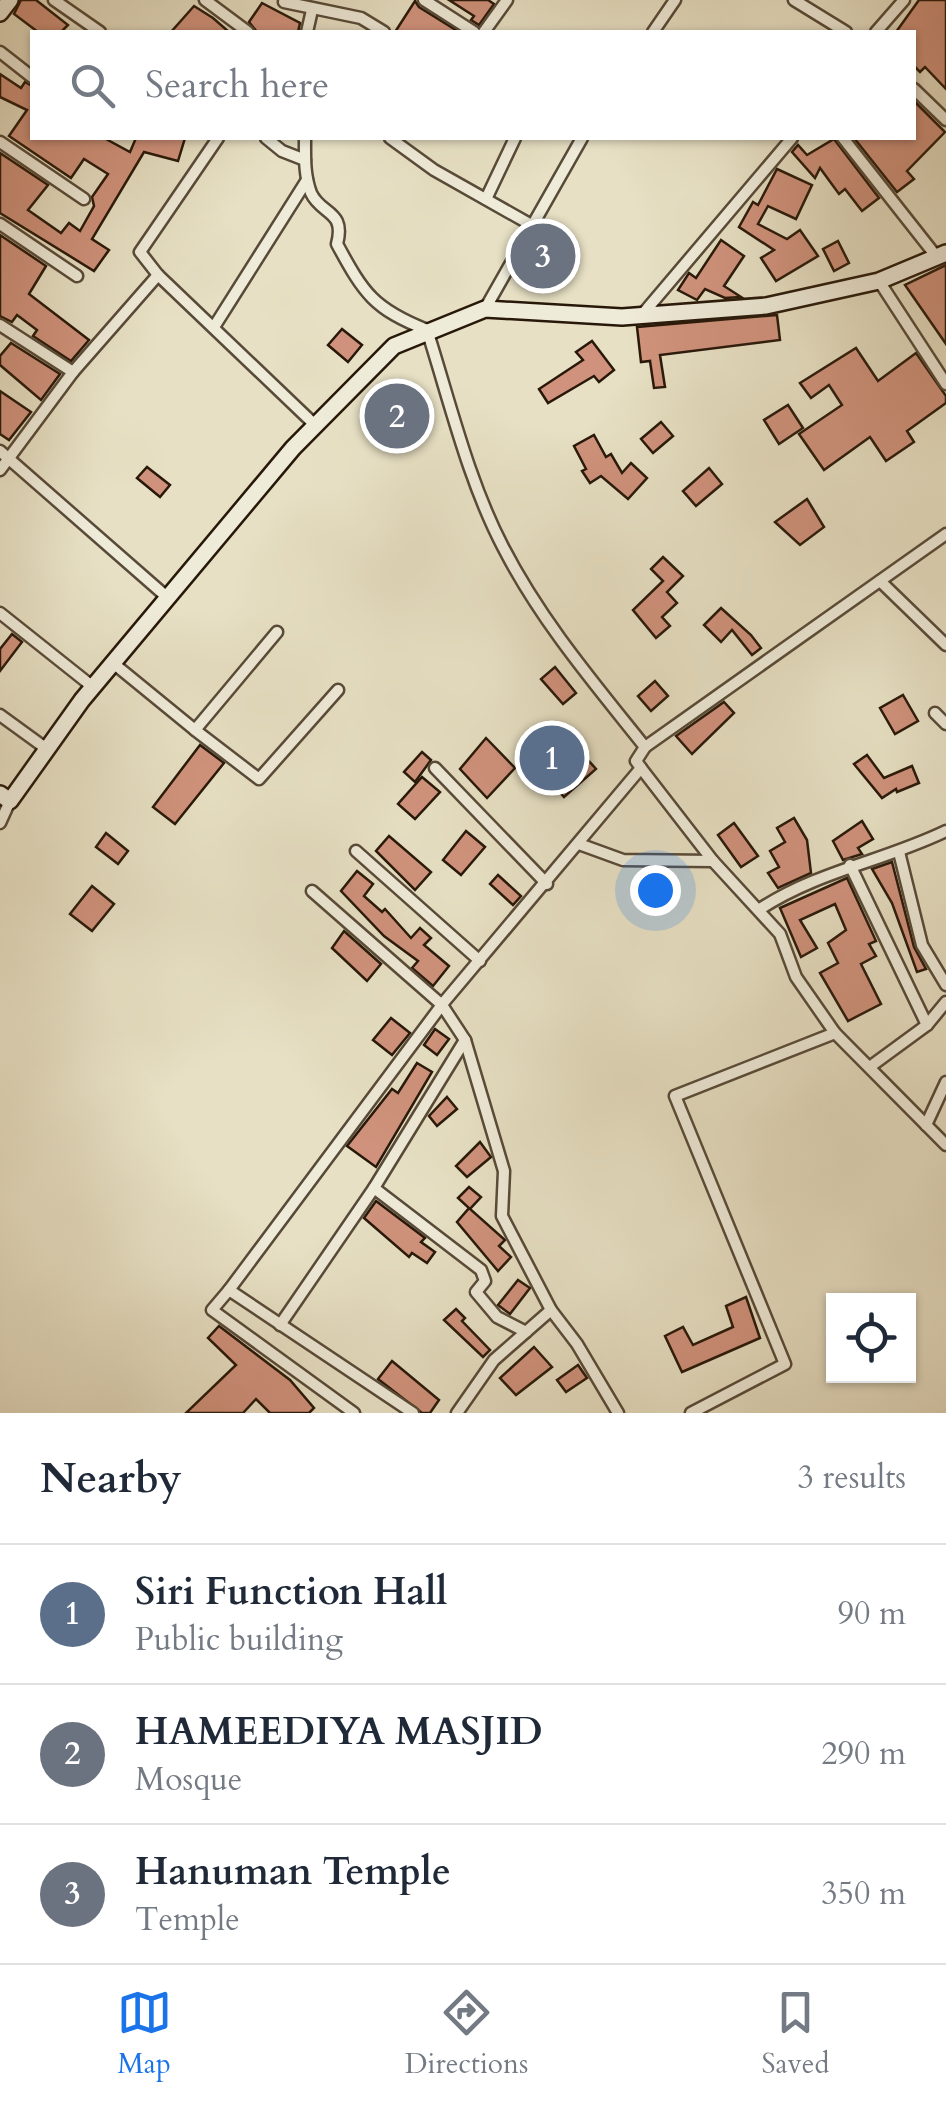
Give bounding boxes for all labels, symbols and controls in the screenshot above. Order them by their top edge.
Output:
search box [30,30,916,140]
icon: search [65,58,120,113]
text: Search here [145,59,329,111]
pin: 3 [510,218,576,294]
pin: 2 [364,378,430,454]
pin: 1 [520,720,584,796]
your location [630,865,681,916]
map controls [826,1293,916,1383]
button: locate [826,1293,916,1383]
text: Nearby [40,1450,182,1507]
text: 3 results [798,1456,906,1500]
text: Siri Function Hall [135,1566,447,1618]
text: 1 [64,1592,81,1636]
text: 90 m [838,1592,906,1636]
text: Public building [135,1618,343,1662]
text: HAMEEDIYA MASJID [135,1706,542,1758]
text: 2 [64,1732,81,1776]
text: 290 m [821,1732,906,1776]
text: Mosque [135,1758,242,1802]
text: Hanuman Temple [135,1846,451,1898]
text: 3 [64,1872,81,1916]
text: 350 m [821,1872,906,1916]
text: Temple [135,1898,240,1942]
tab: Map [117,1985,172,2083]
tab: Directions [405,1985,528,2083]
tab: Saved [761,1985,829,2083]

